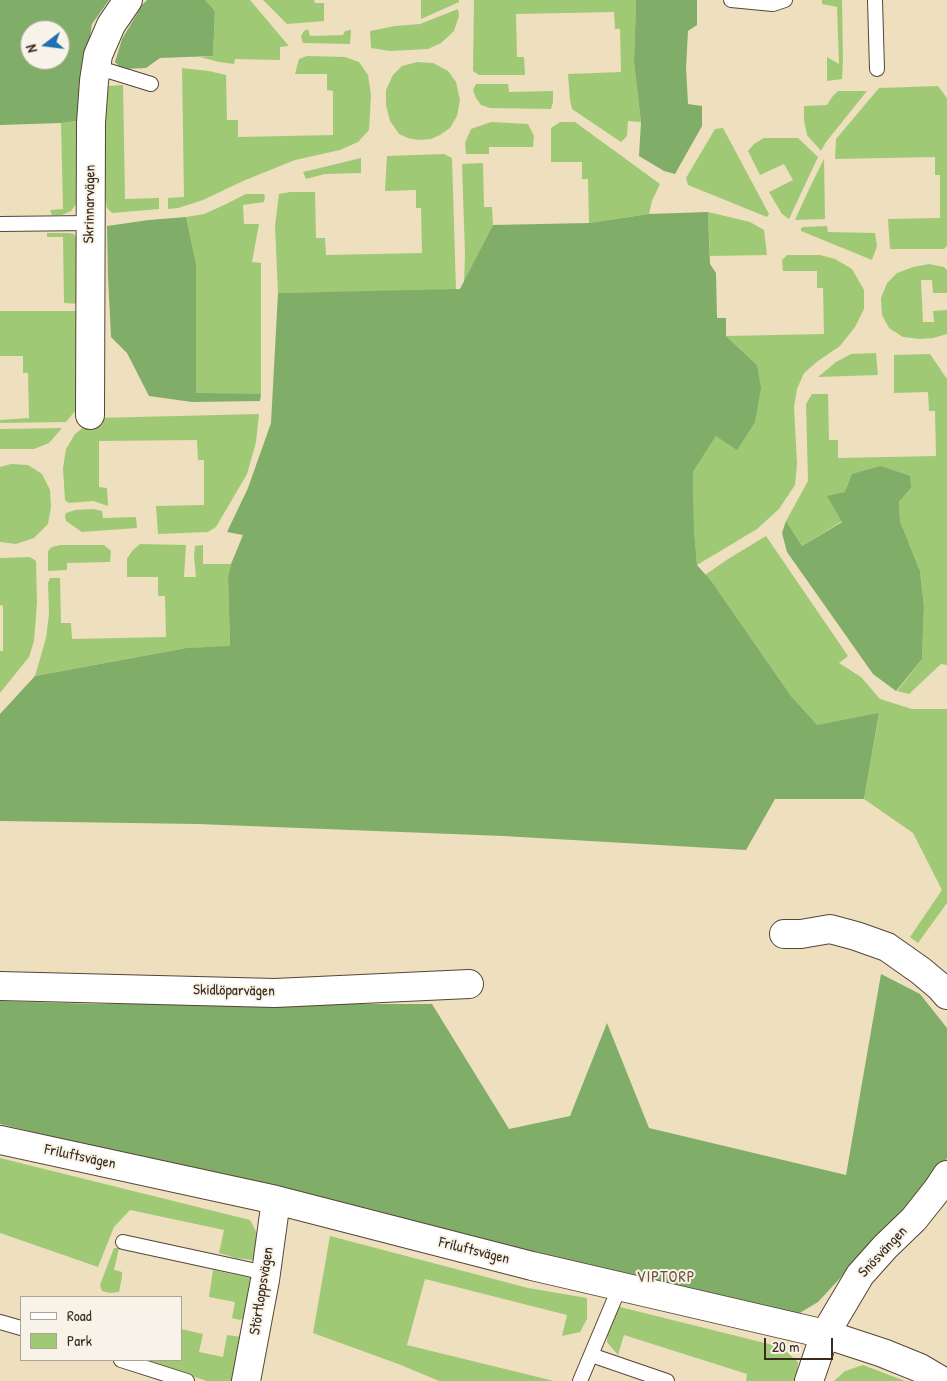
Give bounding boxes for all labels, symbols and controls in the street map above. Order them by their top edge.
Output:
north arrow [20,20,70,70]
text: N [21,43,41,55]
street label: Skrinnarvägen [80,164,100,244]
street label: Skidlöparvägen [193,981,275,1001]
street label: Friluftsvägen [43,1141,117,1173]
street label: Snösvängen [855,1223,911,1281]
street label: Friluftsvägen [437,1234,511,1268]
street label: Störtloppsvägen [246,1246,278,1336]
district label: VIPTORP [636,1268,696,1288]
legend [20,1296,182,1361]
text: Road [67,1305,92,1326]
scale bar [767,1328,836,1360]
text: Park [67,1330,92,1351]
text: 20 m [772,1336,799,1357]

